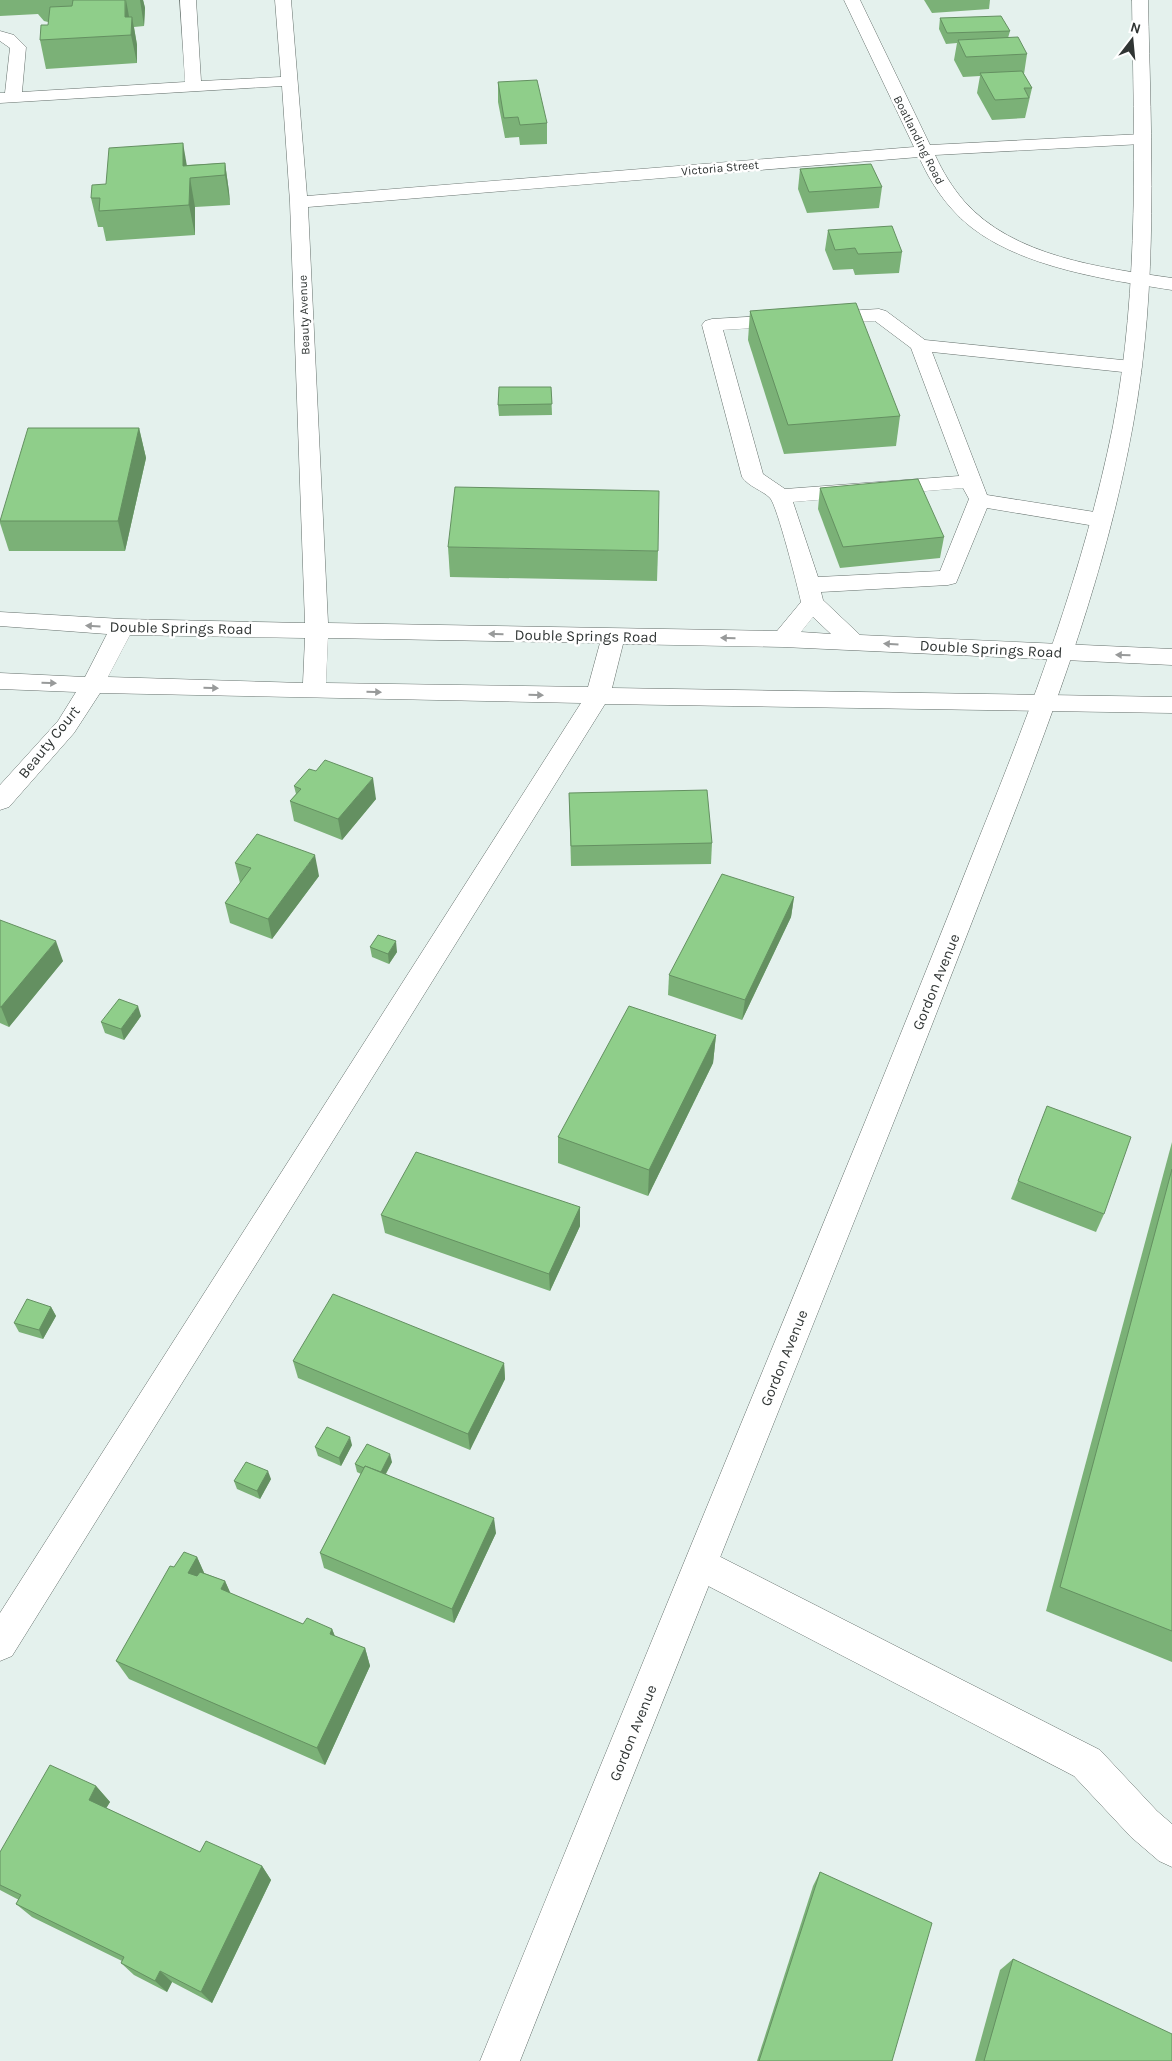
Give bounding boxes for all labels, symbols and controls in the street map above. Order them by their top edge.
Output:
north arrow [1107,15,1157,65]
text: N [1128,18,1143,38]
street label: Boatlanding Road [891,93,947,187]
street label: Victoria Street [681,158,760,178]
street label: Beauty Avenue [296,275,312,355]
street label: Double Springs Road [109,618,253,638]
one-way arrow [85,621,101,629]
street label: Double Springs Road [514,626,658,646]
one-way arrow [488,630,504,638]
one-way arrow [720,634,736,642]
street label: Double Springs Road [919,636,1063,662]
one-way arrow [883,640,899,648]
one-way arrow [1115,651,1131,659]
one-way arrow [41,680,57,688]
one-way arrow [203,684,219,692]
one-way arrow [366,688,382,696]
one-way arrow [528,691,544,699]
street label: Beauty Court [14,702,84,782]
street label: Gordon Avenue [908,931,964,1033]
street label: Gordon Avenue [756,1307,812,1409]
street label: Gordon Avenue [605,1682,661,1784]

